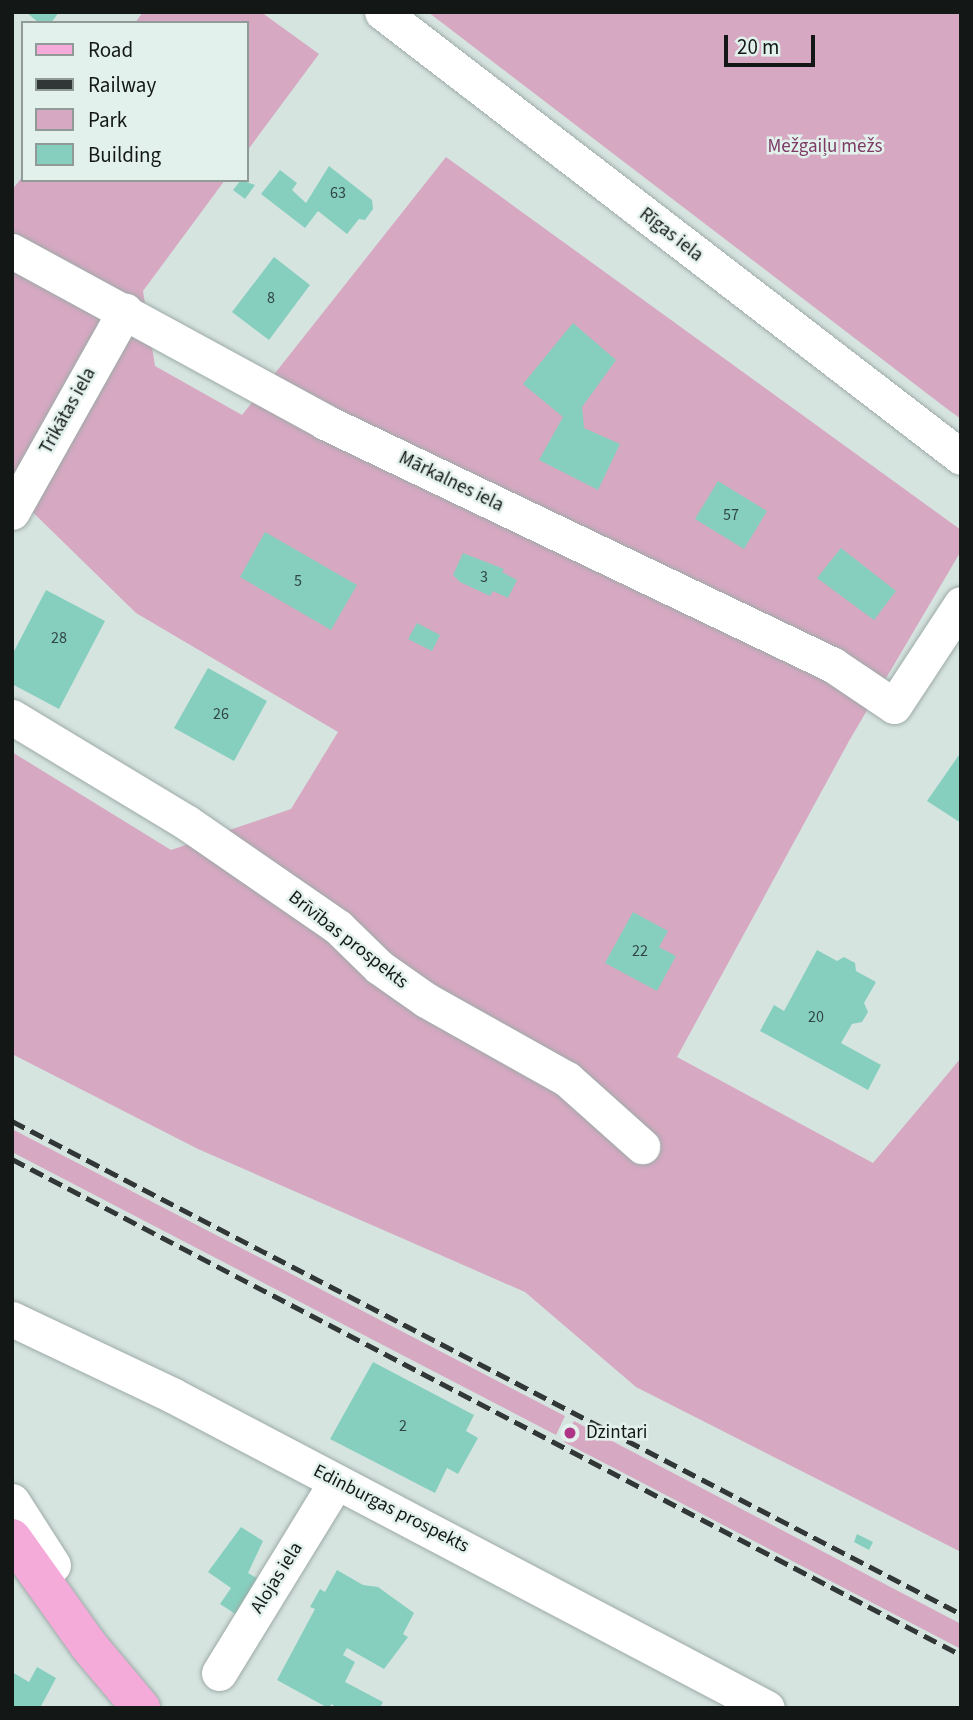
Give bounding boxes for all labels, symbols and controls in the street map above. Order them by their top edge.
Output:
legend [21,21,248,182]
scale bar [728,21,819,65]
text: 20 m [737,32,779,62]
text: Road [88,35,133,65]
text: Railway [88,70,156,100]
text: Park [88,105,127,135]
park label: Mežgaiļu mežs [768,136,882,158]
text: Building [88,140,161,170]
house number: 63 [330,183,346,203]
street label: Rīgas iela [635,203,707,267]
house number: 8 [267,288,275,308]
street label: Trikātas iela [35,364,101,458]
street label: Mārkalnes iela [395,447,507,517]
house number: 57 [723,505,739,525]
house number: 3 [480,567,488,587]
house number: 5 [294,571,302,591]
house number: 28 [51,628,67,648]
house number: 26 [213,704,229,724]
street label: Brīvības prospekts [283,886,413,994]
house number: 22 [632,941,648,961]
house number: 20 [808,1007,824,1027]
house number: 2 [399,1416,407,1436]
place label: Dzintari [586,1422,648,1444]
marker: Dzintari [560,1423,580,1443]
street label: Edinburgas prospekts [309,1460,473,1558]
street label: Alojas iela [246,1538,308,1618]

